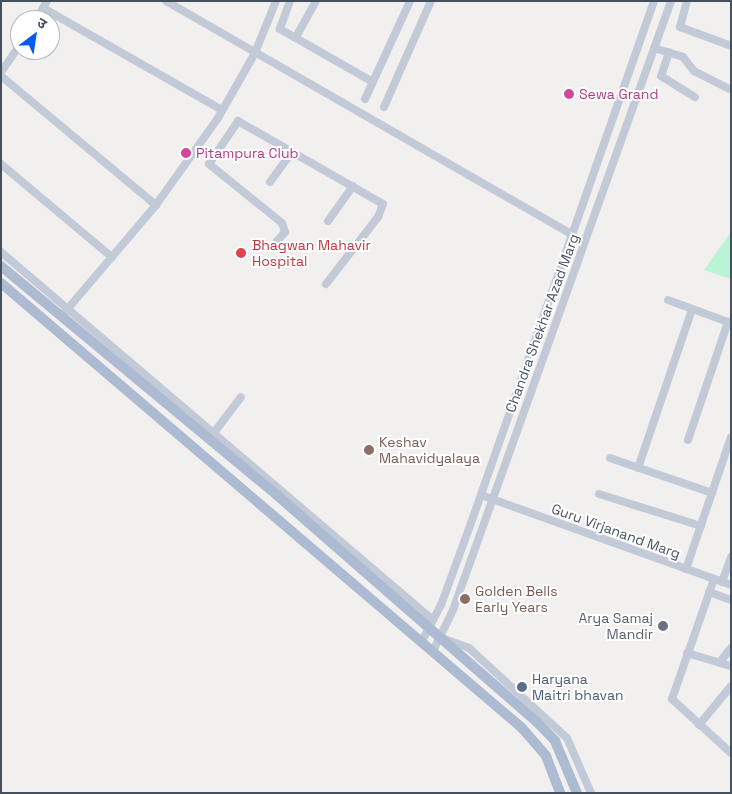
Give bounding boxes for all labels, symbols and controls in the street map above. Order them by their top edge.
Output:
north arrow [10,10,60,60]
text: उ [34,13,50,33]
place label: Sewa Grand [579,86,658,102]
marker: Sewa Grand [563,88,575,100]
place label: Pitampura Club [196,145,299,161]
marker: Pitampura Club [180,147,192,159]
street label: Chandra Shekhar Azad Marg [502,231,582,415]
place label: Bhagwan Mahavir Hospital [252,237,371,270]
marker: Bhagwan Mahavir Hospital [234,246,248,260]
place label: Keshav Mahavidyalaya [379,434,480,467]
marker: Keshav Mahavidyalaya [363,444,375,456]
street label: Guru Virjanand Marg [549,500,683,562]
place label: Golden Bells Early Years [475,583,558,616]
marker: Golden Bells Early Years [459,593,471,605]
place label: Arya Samaj Mandir [579,610,653,642]
marker: Arya Samaj Mandir [657,620,669,632]
place label: Haryana Maitri bhavan [532,671,624,704]
marker: Haryana Maitri bhavan [516,681,528,693]

